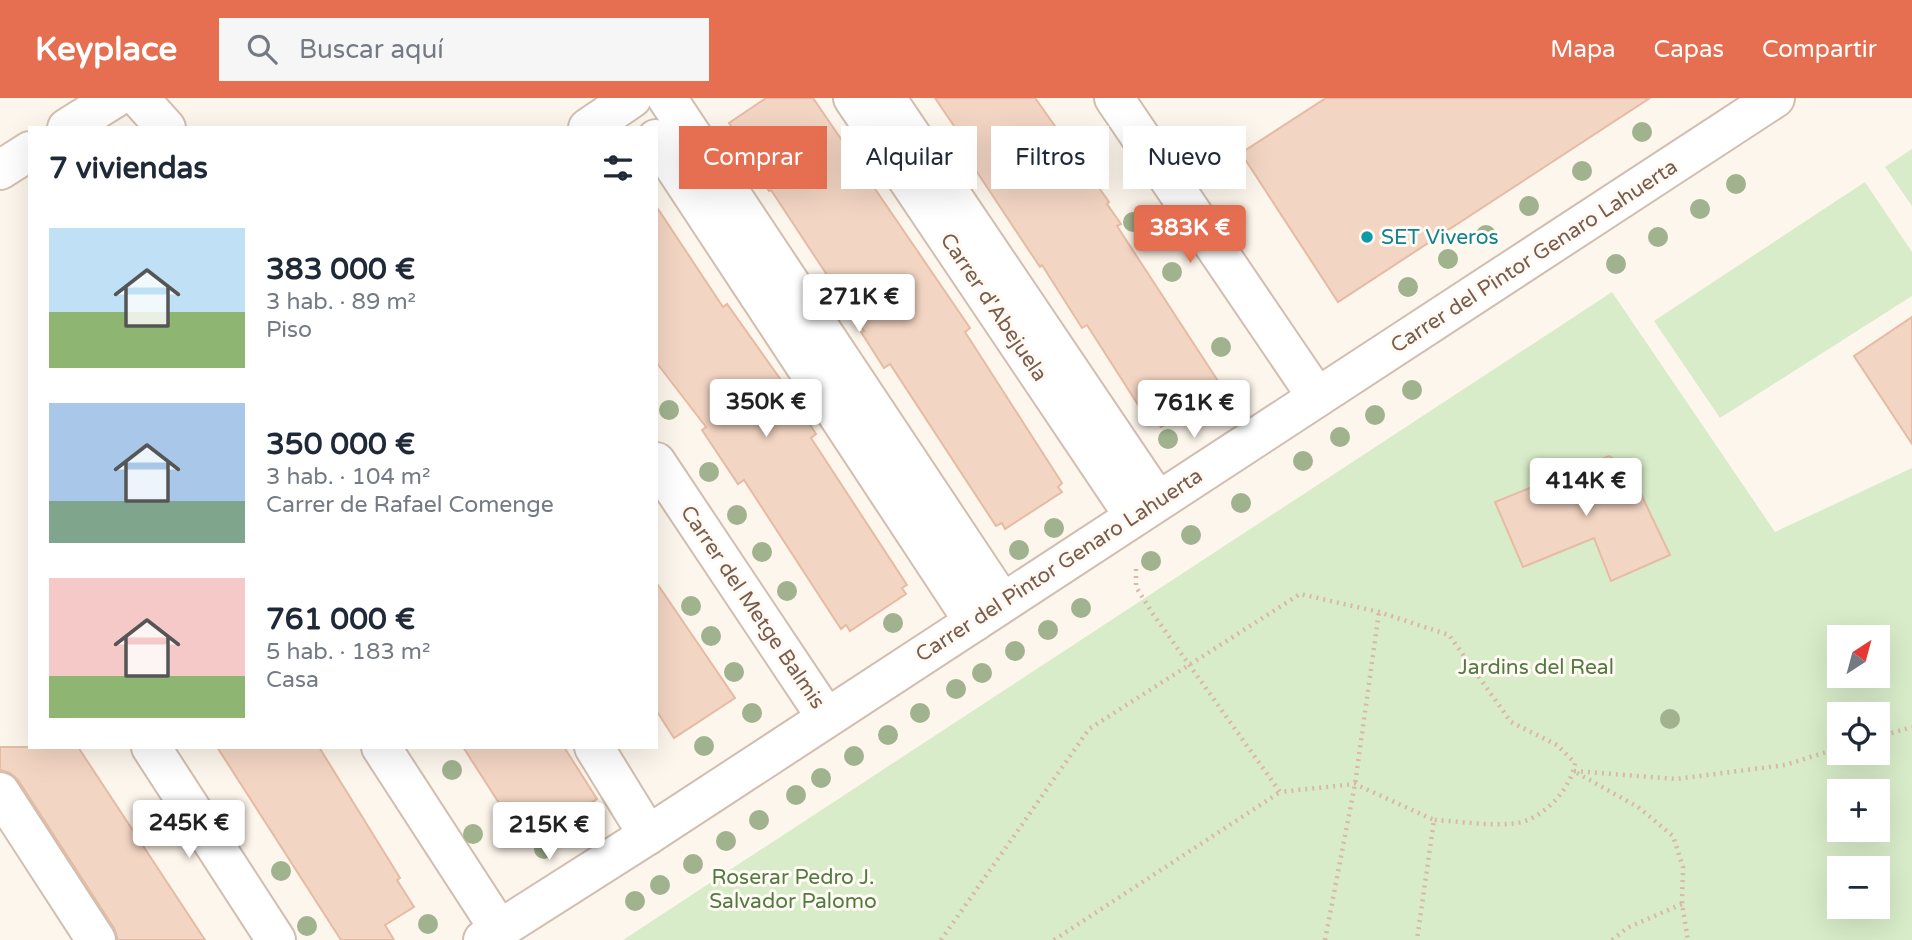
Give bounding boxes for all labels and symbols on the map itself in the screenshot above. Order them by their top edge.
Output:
street label: Carrer del Pintor Genaro Lahuerta [1386,154,1682,359]
pin: 383K € [1133,206,1247,265]
place label: SET Viveros [1381,225,1499,250]
street label: Carrer d'Abejuela [935,229,1052,386]
marker: SET Viveros [1359,229,1375,245]
pin: 271K € [802,274,916,334]
pin: 350K € [709,380,823,439]
pin: 761K € [1137,380,1251,440]
pin: 414K € [1529,458,1643,518]
street label: Carrer del Pintor Genaro Lahuerta [911,463,1207,668]
street label: Carrer del Metge Balmis [675,501,830,714]
north arrow [1827,625,1890,688]
park label: Jardins del Real [1458,655,1614,680]
pin: 245K € [132,800,246,860]
pin: 215K € [492,802,606,862]
park label: Roserar Pedro J. Salvador Palomo [709,865,877,914]

